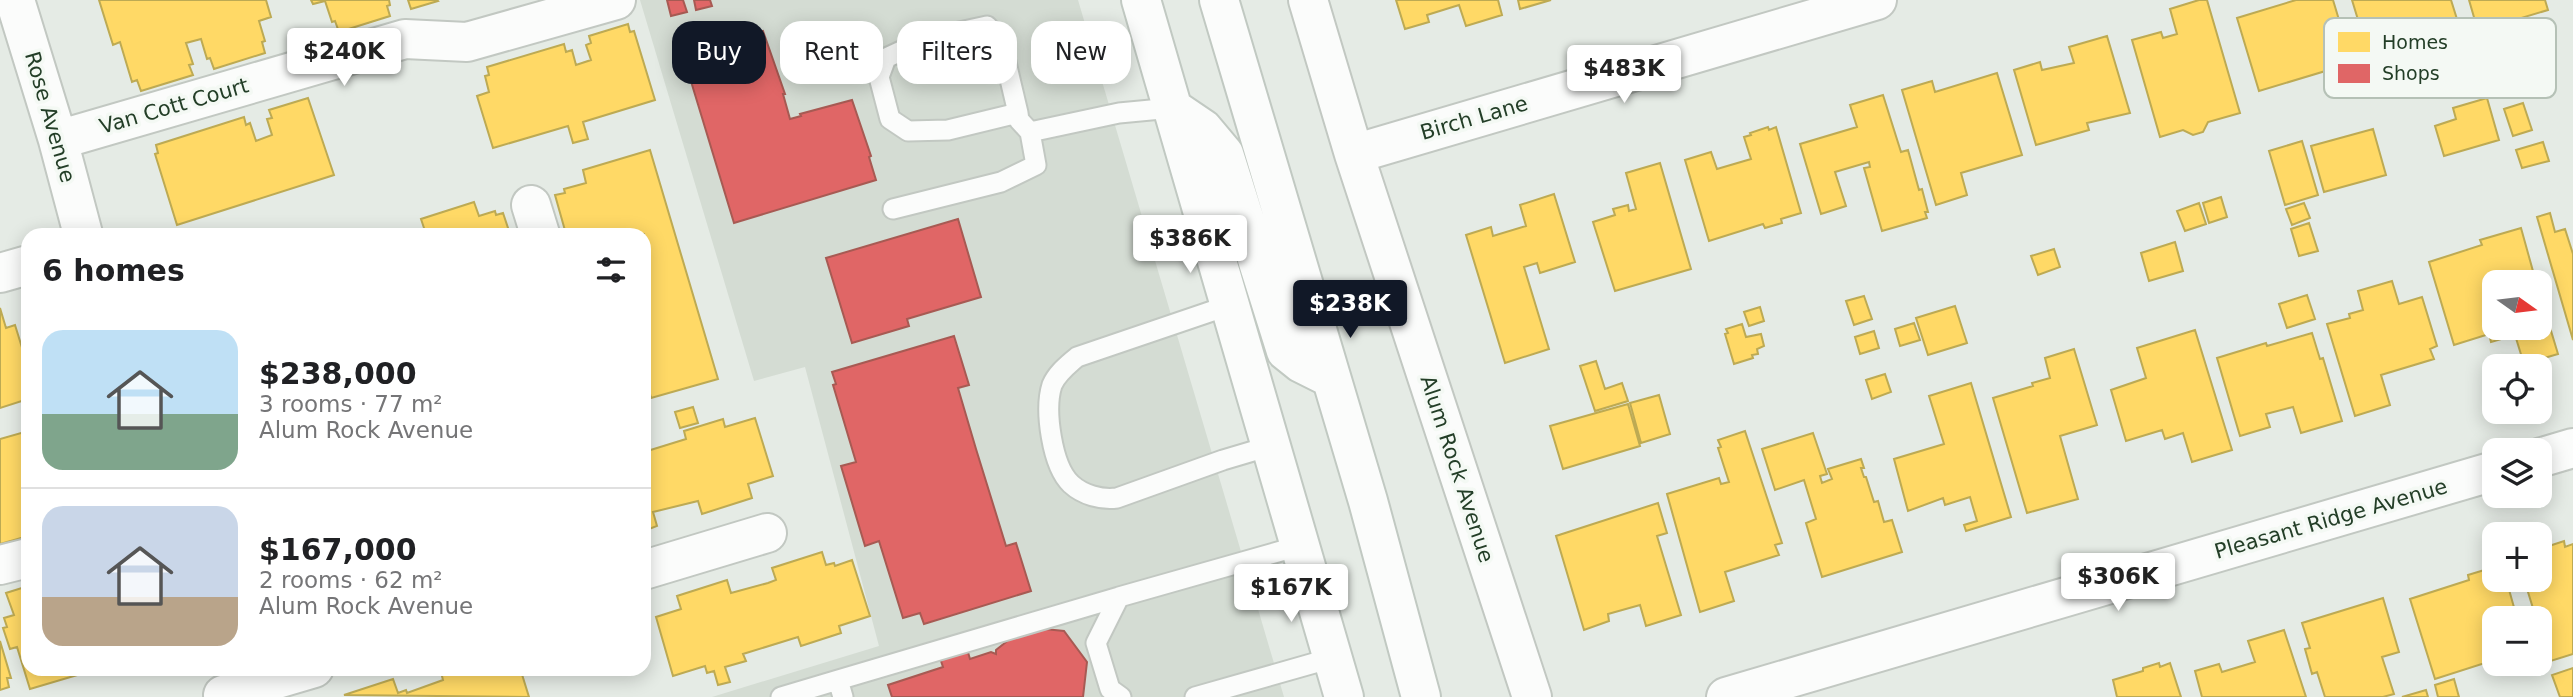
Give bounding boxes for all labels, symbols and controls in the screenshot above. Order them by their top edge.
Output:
legend [2324,18,2556,98]
chip: Buy [672,21,766,84]
chip: Rent [780,21,883,84]
chip: Filters [897,21,1017,84]
chip: New [1031,21,1131,84]
pin: $240K [295,28,393,88]
text: Homes [2382,31,2448,53]
text: $240K [303,38,385,64]
pin: $483K [1575,46,1673,105]
street label: Rose Avenue [20,49,80,185]
text: $483K [1583,55,1665,81]
text: Shops [2382,62,2440,84]
street label: Van Cott Court [97,73,251,139]
street label: Birch Lane [1417,91,1531,145]
pin: $386K [1141,216,1239,275]
text: $386K [1149,225,1231,251]
icon: filters [592,251,630,289]
text: 6 homes [42,253,185,288]
north arrow [2482,270,2552,340]
map controls [2482,270,2552,676]
pin: $238K [1301,280,1399,340]
text: $238K [1309,290,1391,316]
button: locate [2482,354,2552,424]
text: $238,000 [259,356,417,391]
icon: home [98,358,182,442]
street label: Alum Rock Avenue [1415,372,1499,566]
text: 3 rooms · 77 m² [259,391,443,417]
text: Alum Rock Avenue [259,417,473,443]
button: layers [2482,438,2552,508]
street label: Pleasant Ridge Avenue [2212,474,2450,564]
button: + [2482,522,2552,592]
text: $167,000 [259,532,417,567]
icon: home [98,534,182,618]
pin: $306K [2069,554,2167,613]
text: $306K [2077,563,2159,589]
pin: $167K [1242,564,1340,624]
text: 2 rooms · 62 m² [259,567,443,593]
text: $167K [1250,574,1332,600]
text: Alum Rock Avenue [259,593,473,619]
button: − [2482,606,2552,676]

